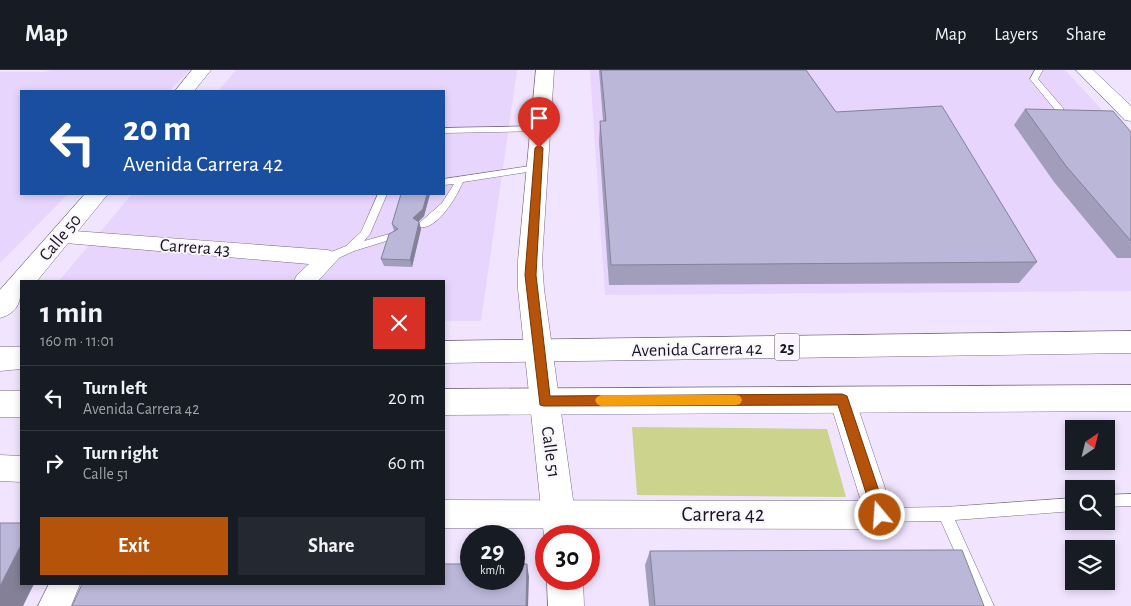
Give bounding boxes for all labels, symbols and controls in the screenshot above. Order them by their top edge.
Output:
text: Map [25,22,68,46]
text: Map [935,26,966,44]
text: Layers [994,26,1038,44]
text: Share [1066,26,1106,44]
pin [518,97,560,148]
icon: arrive [525,104,553,132]
icon: left [40,110,105,175]
text: 20 m [123,112,191,147]
text: Avenida Carrera 42 [123,153,283,175]
street label: Calle 50 [36,211,85,264]
street label: Carrera 43 [159,237,231,259]
button: close [373,297,425,349]
text: 1 min [40,298,103,328]
text: 160 m · 11:01 [40,333,114,349]
road number: 25 [774,334,800,360]
street label: Avenida Carrera 42 [631,340,763,360]
text: Turn left [83,379,147,398]
icon: left [40,384,68,412]
text: 20 m [388,389,425,408]
text: Avenida Carrera 42 [83,401,200,417]
north arrow [1065,420,1115,470]
map controls [1065,420,1115,590]
street label: Calle 51 [538,425,563,479]
text: Turn right [83,444,158,463]
icon: right [40,449,68,477]
text: 60 m [388,454,425,473]
text: Calle 51 [83,466,129,482]
button: search [1065,480,1115,530]
position arrow [853,488,905,540]
street label: Carrera 42 [681,504,765,525]
button: Exit [40,517,228,575]
button: Share [238,517,425,575]
speed limit sign: 30 [535,525,600,590]
text: 29 [481,539,504,564]
button: layers [1065,540,1115,590]
text: km/h [480,564,505,576]

